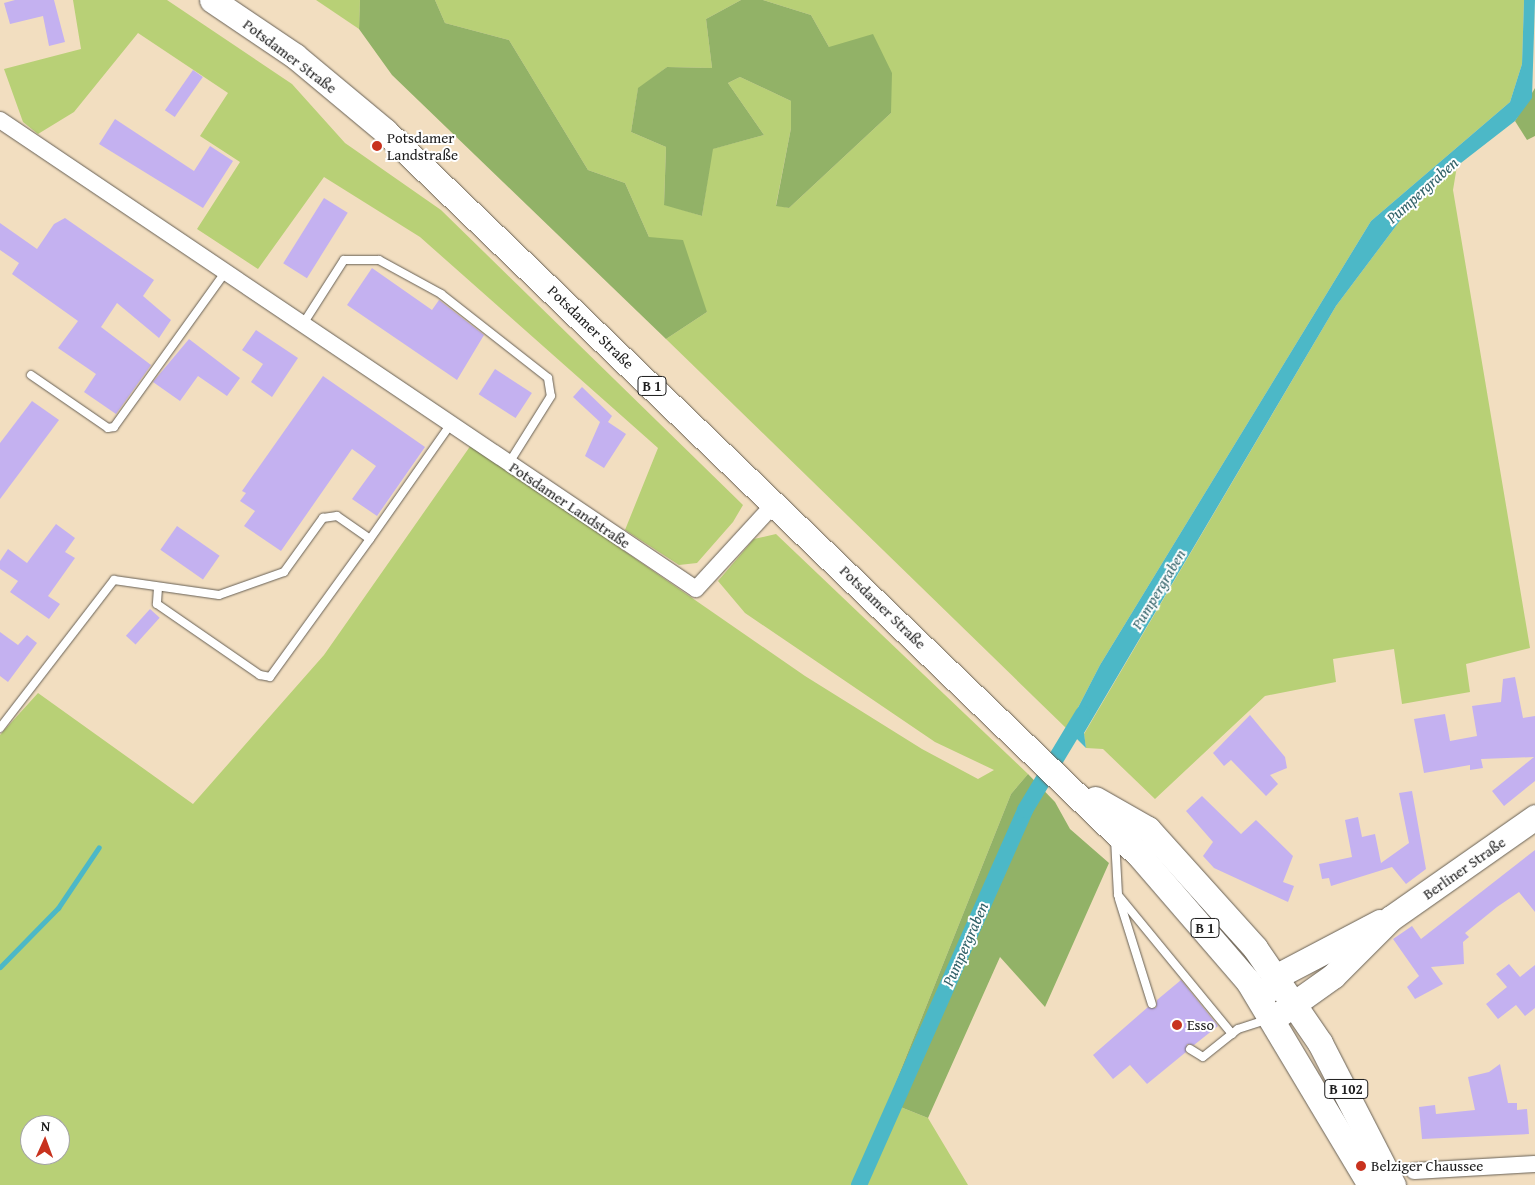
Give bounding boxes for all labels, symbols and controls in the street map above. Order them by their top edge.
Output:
street label: Potsdamer Straße [240,15,340,97]
place label: Potsdamer Landstraße [387,128,458,163]
marker: Potsdamer Landstraße [371,140,383,152]
water label: Pumpergraben [1382,153,1462,227]
street label: Potsdamer Straße [544,281,638,373]
road number: B 1 [637,374,667,398]
street label: Potsdamer Landstraße [506,458,634,552]
water label: Pumpergraben [1127,546,1189,632]
street label: Potsdamer Straße [836,561,930,653]
street label: Berliner Straße [1419,833,1509,903]
water label: Pumpergraben [938,899,992,989]
road number: B 1 [1190,916,1220,940]
place label: Esso [1187,1016,1214,1034]
marker: Esso [1171,1019,1183,1031]
road number: B 102 [1324,1078,1368,1100]
north arrow [20,1115,70,1165]
text: N [40,1116,51,1136]
place label: Belziger Chaussee [1371,1157,1483,1175]
marker: Belziger Chaussee [1355,1160,1367,1172]

